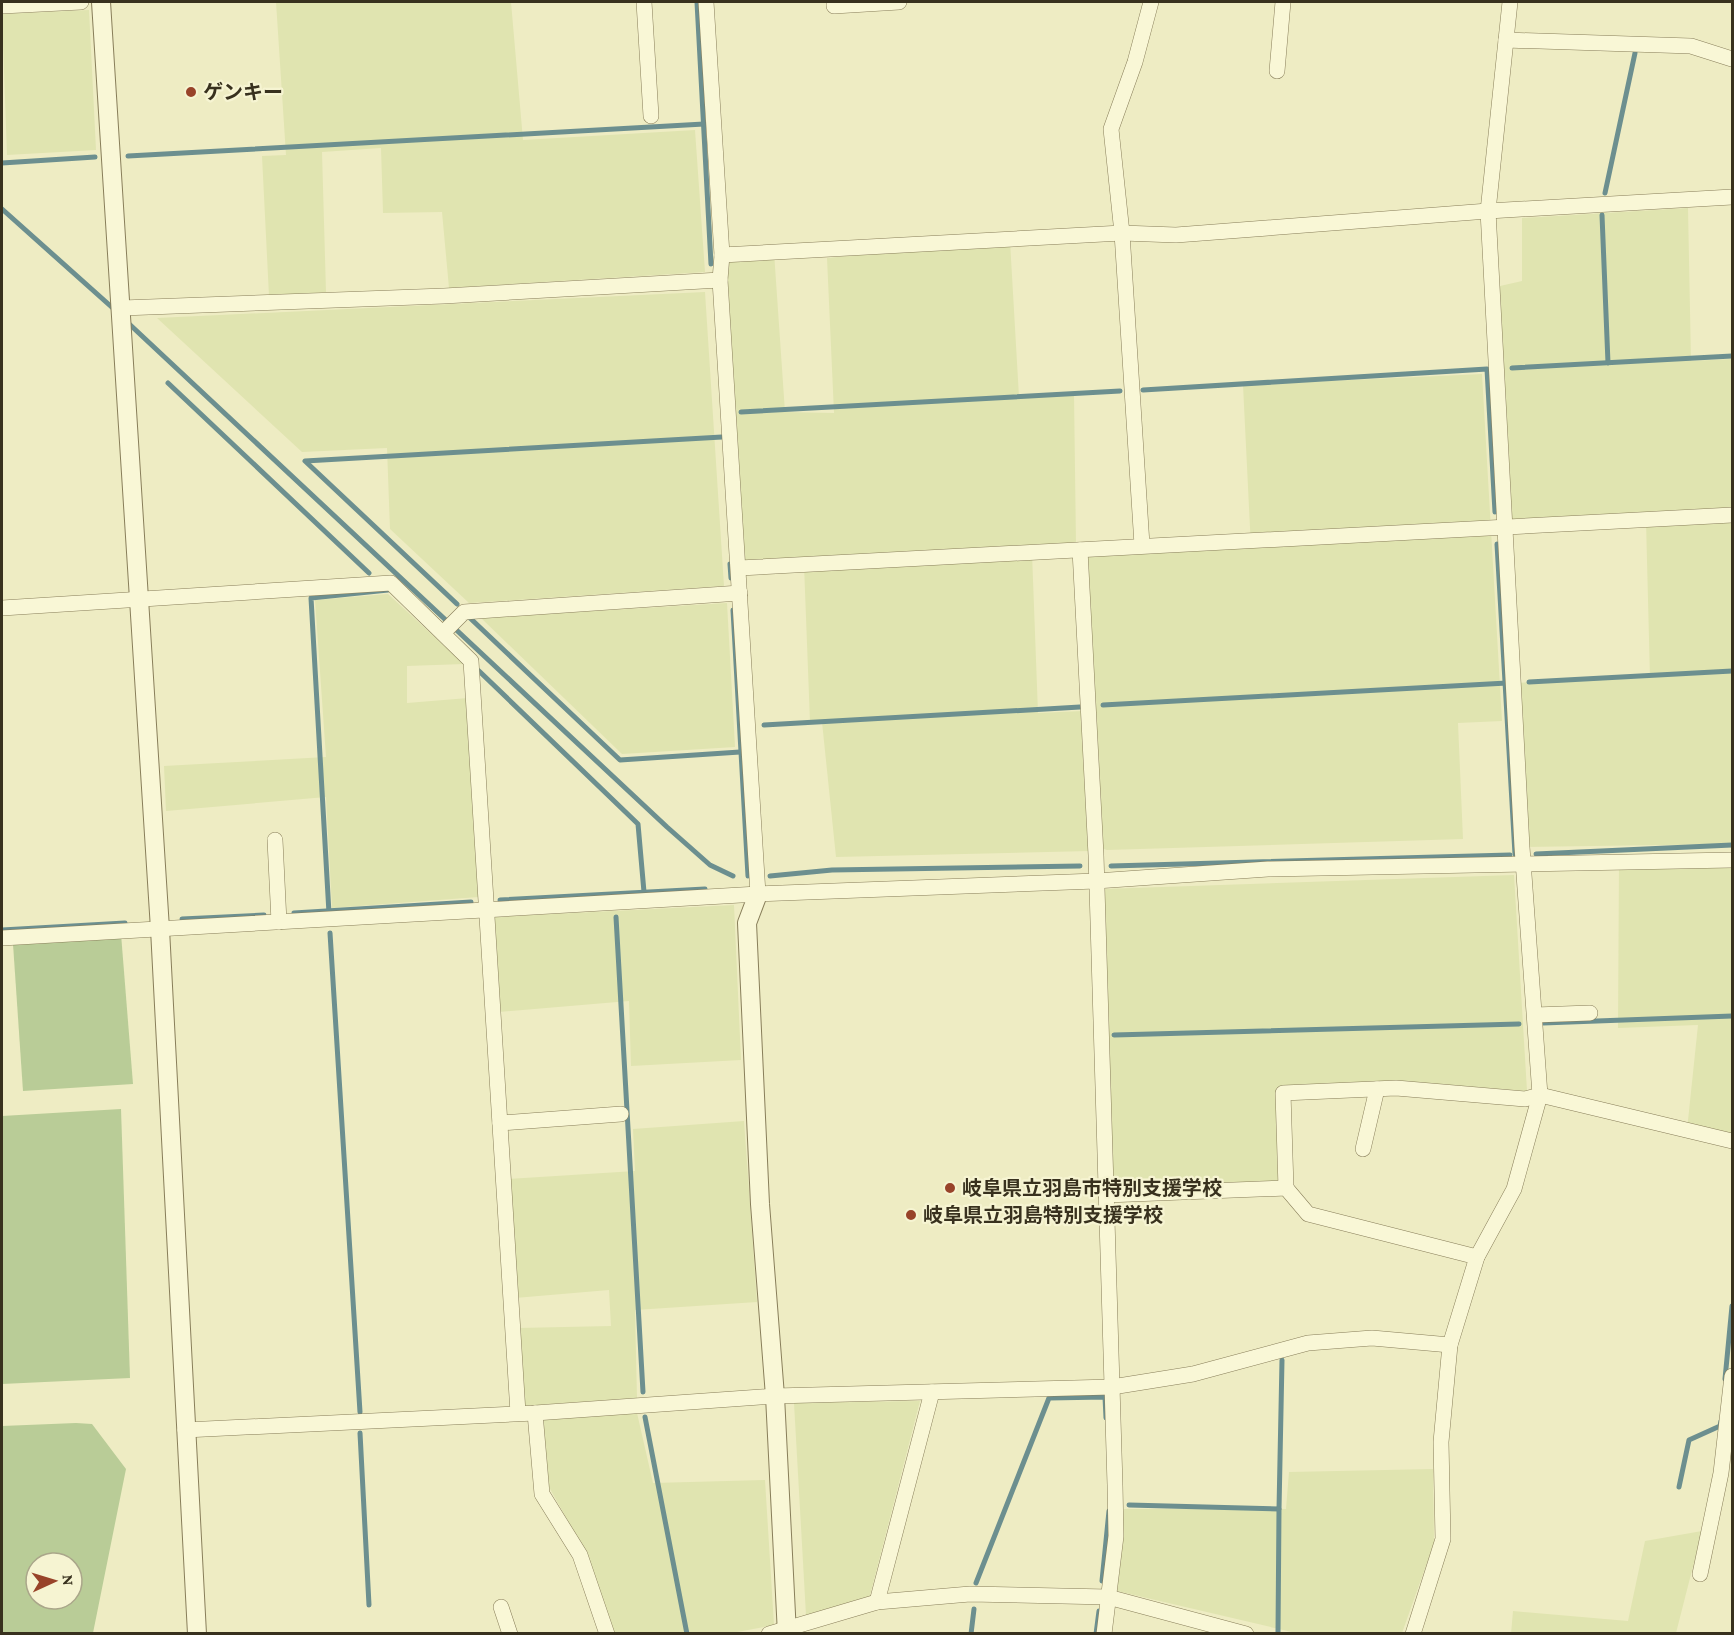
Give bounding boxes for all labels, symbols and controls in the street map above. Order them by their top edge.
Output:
place label: ゲンキー [203,81,283,103]
marker: ゲンキー [184,85,198,99]
place label: 岐阜県立羽島市特別支援学校 [962,1177,1222,1199]
marker: 岐阜県立羽島市特別支援学校 [943,1181,957,1195]
place label: 岐阜県立羽島特別支援学校 [923,1204,1163,1226]
marker: 岐阜県立羽島特別支援学校 [904,1208,918,1222]
north arrow [24,1551,84,1611]
text: N [60,1574,77,1586]

